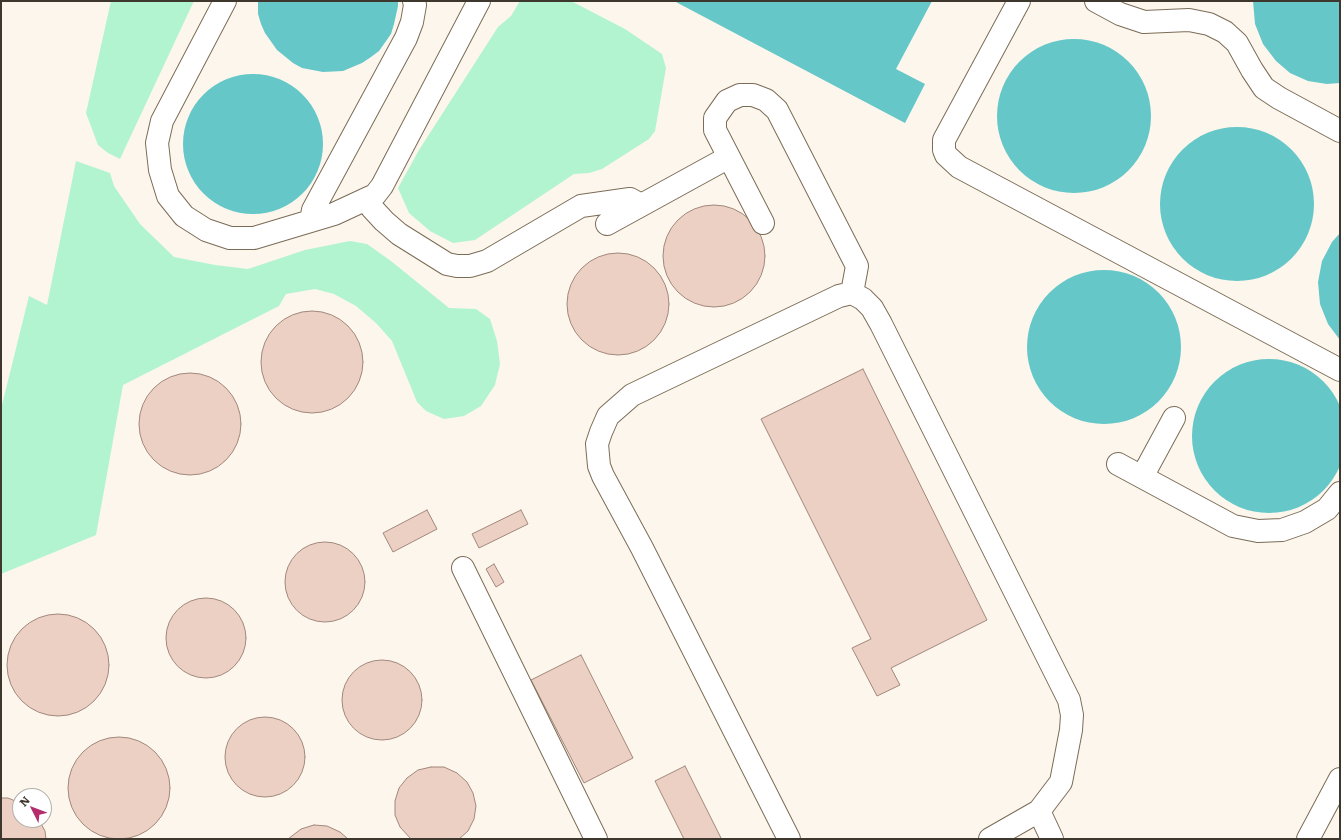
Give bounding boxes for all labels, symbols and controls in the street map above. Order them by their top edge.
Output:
north arrow [12,788,52,828]
text: N [15,792,33,809]

